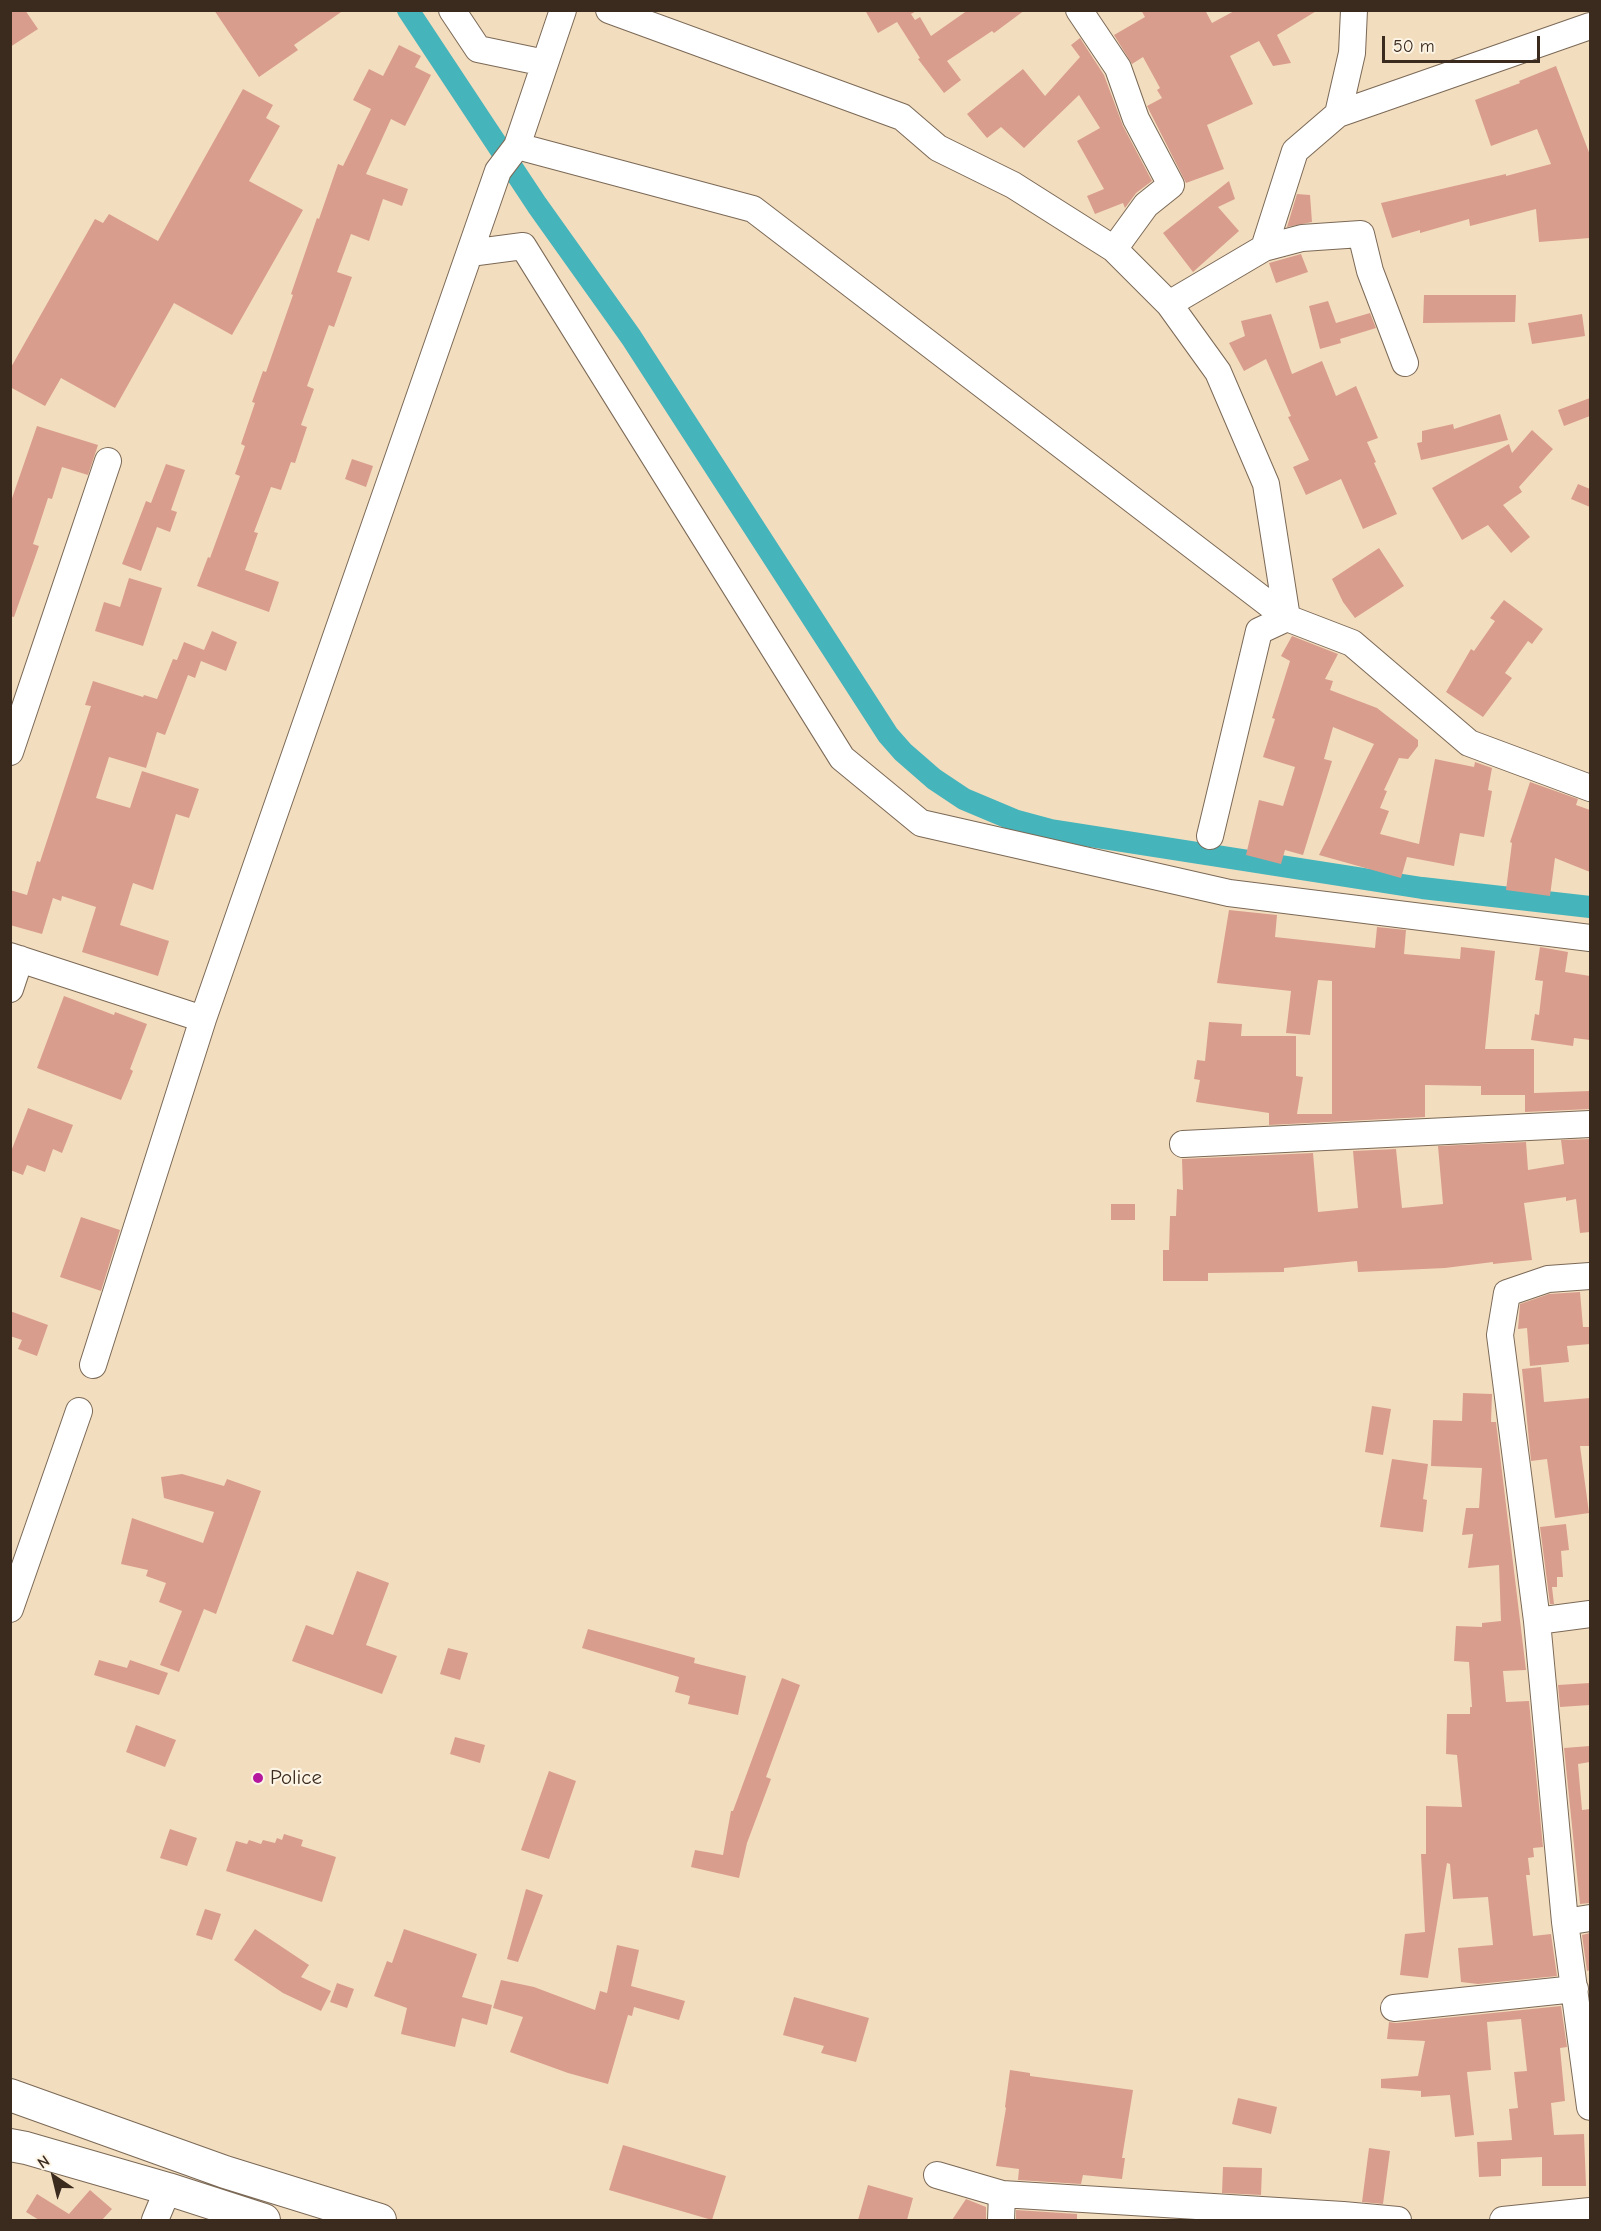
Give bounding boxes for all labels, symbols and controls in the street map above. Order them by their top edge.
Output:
scale bar [1385,24,1542,62]
text: 50 m [1393,36,1435,57]
place label: Police [270,1765,322,1791]
marker: Police [251,1771,265,1785]
north arrow [24,2147,84,2207]
text: N [34,2152,53,2173]

